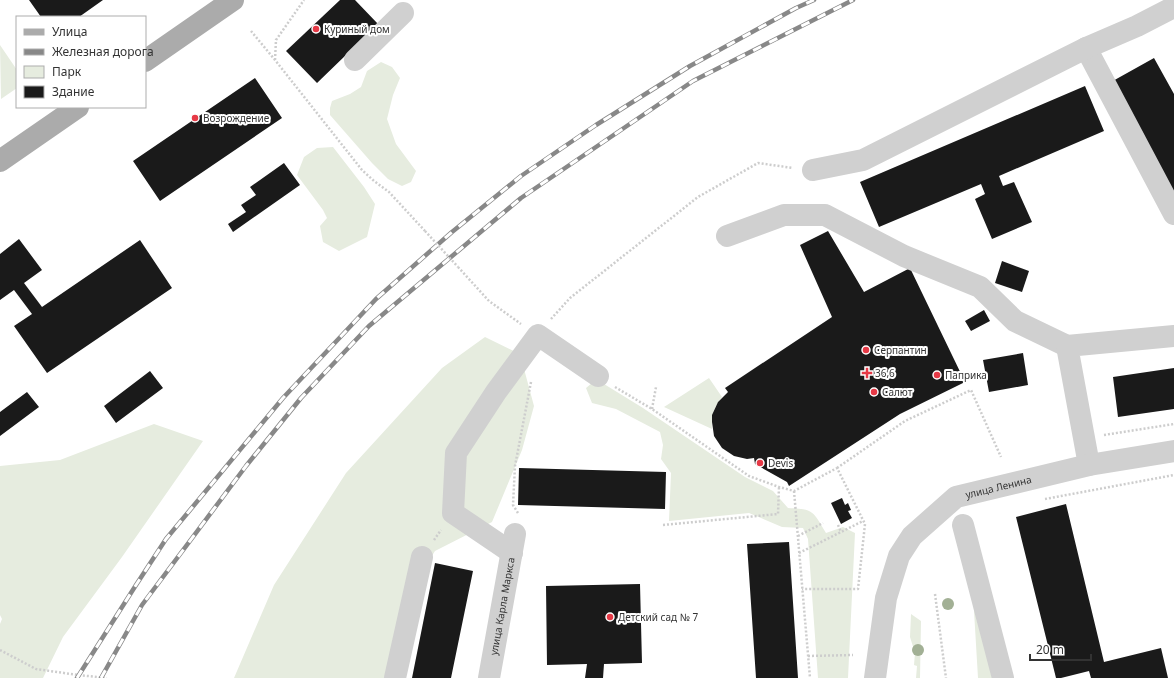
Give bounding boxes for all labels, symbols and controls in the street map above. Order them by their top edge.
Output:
legend [16,16,146,108]
place label: Куриный дом [324,22,390,36]
text: Улица [52,23,87,40]
marker: Куриный дом [311,24,321,34]
text: Железная дорога [52,43,154,60]
text: Парк [52,63,82,80]
text: Здание [52,83,95,100]
place label: Возрождение [203,111,270,125]
marker: Возрождение [190,113,200,123]
place label: Серпантин [874,343,927,357]
marker: Серпантин [861,345,871,355]
place label: 36,6 [875,366,895,380]
marker: 36,6 [862,368,872,378]
place label: Паприка [945,368,987,382]
marker: Паприка [932,370,942,380]
place label: Салют [882,385,913,399]
marker: Салют [869,387,879,397]
place label: Devis [768,456,793,470]
marker: Devis [755,458,765,468]
street label: улица Ленина [964,472,1033,501]
street label: улица Карла Маркса [486,556,518,656]
place label: Детский сад № 7 [618,610,698,624]
marker: Детский сад № 7 [605,612,615,622]
scale bar [1030,636,1091,662]
text: 20 m [1036,641,1064,658]

